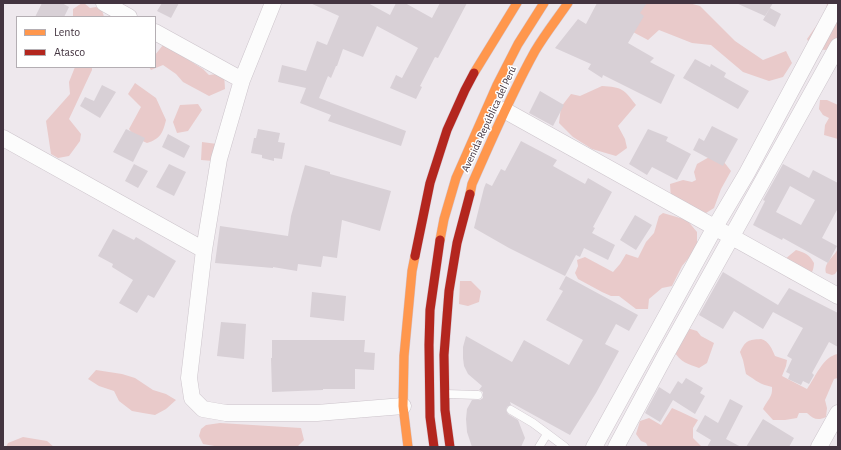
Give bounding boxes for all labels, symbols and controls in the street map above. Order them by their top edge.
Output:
legend [16,16,156,68]
text: Lento [54,26,80,38]
text: Atasco [54,46,85,58]
street label: Avenida República del Perú [459,64,519,174]

